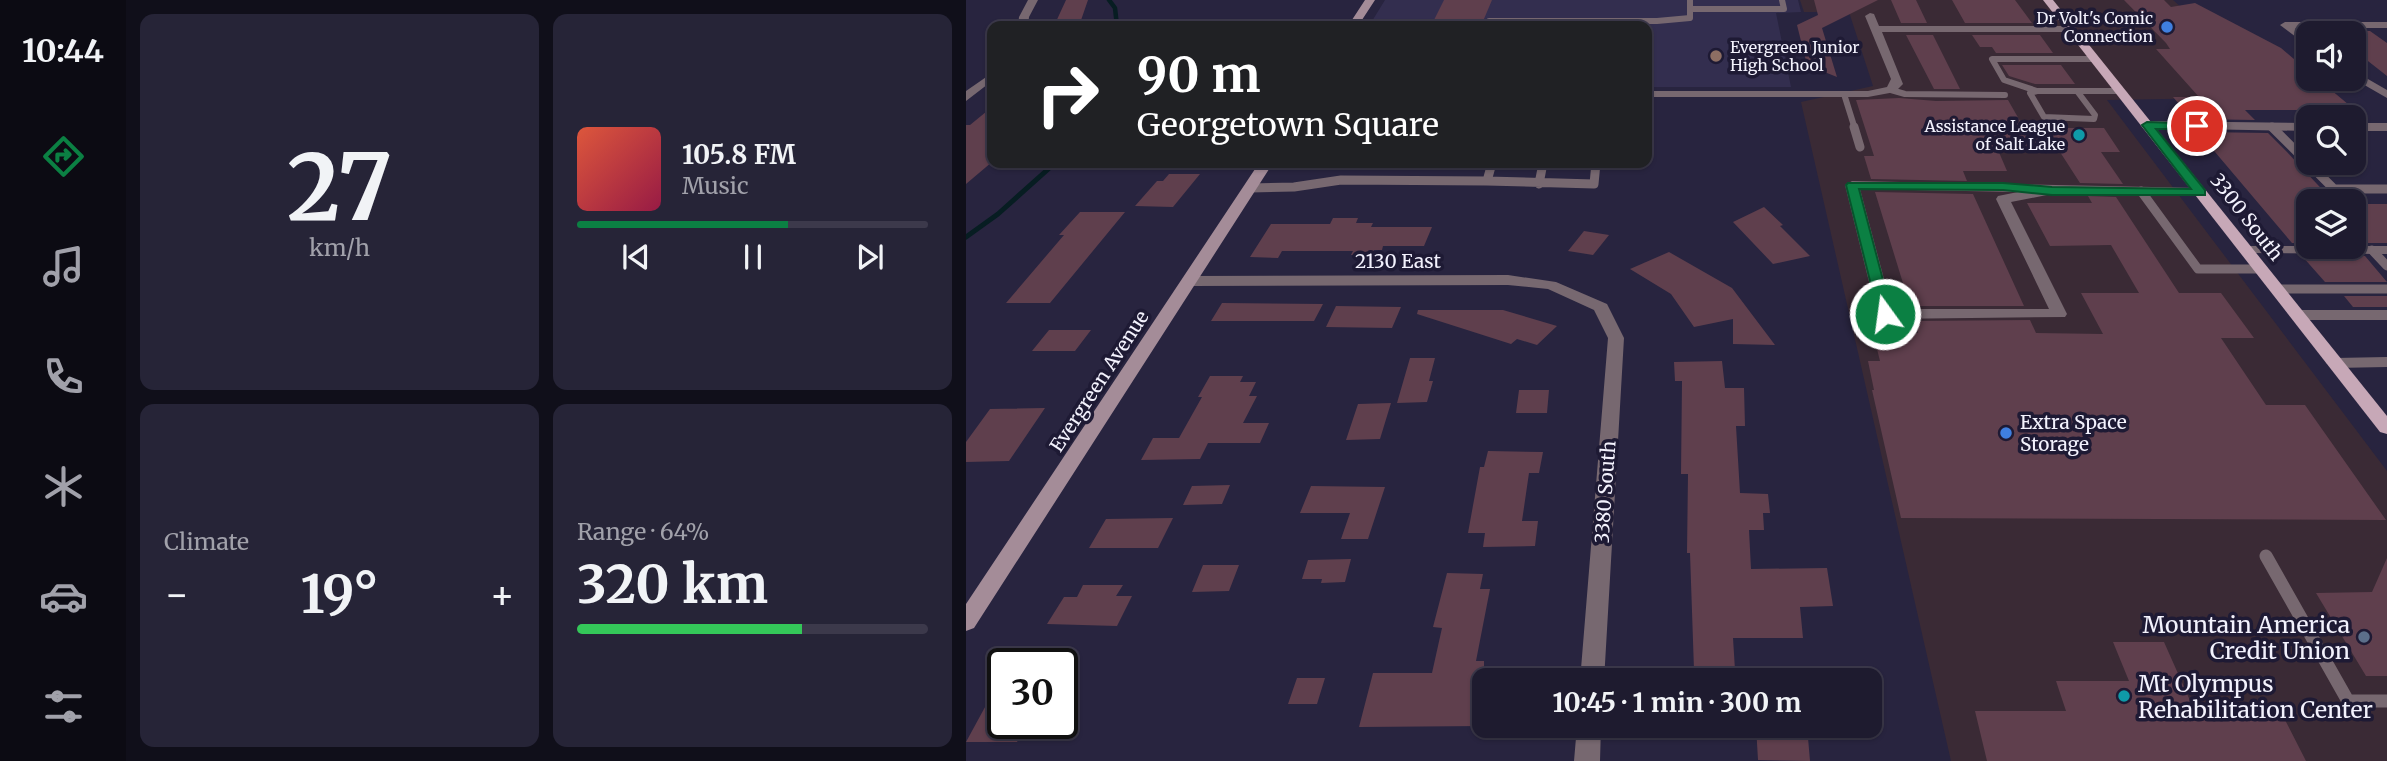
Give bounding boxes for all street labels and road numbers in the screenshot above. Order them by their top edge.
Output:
street label: 3300 South [2206,169,2289,266]
street label: 2130 East [1355,249,1441,273]
street label: Evergreen Avenue [1044,306,1154,456]
street label: 3380 South [1589,439,1621,544]

